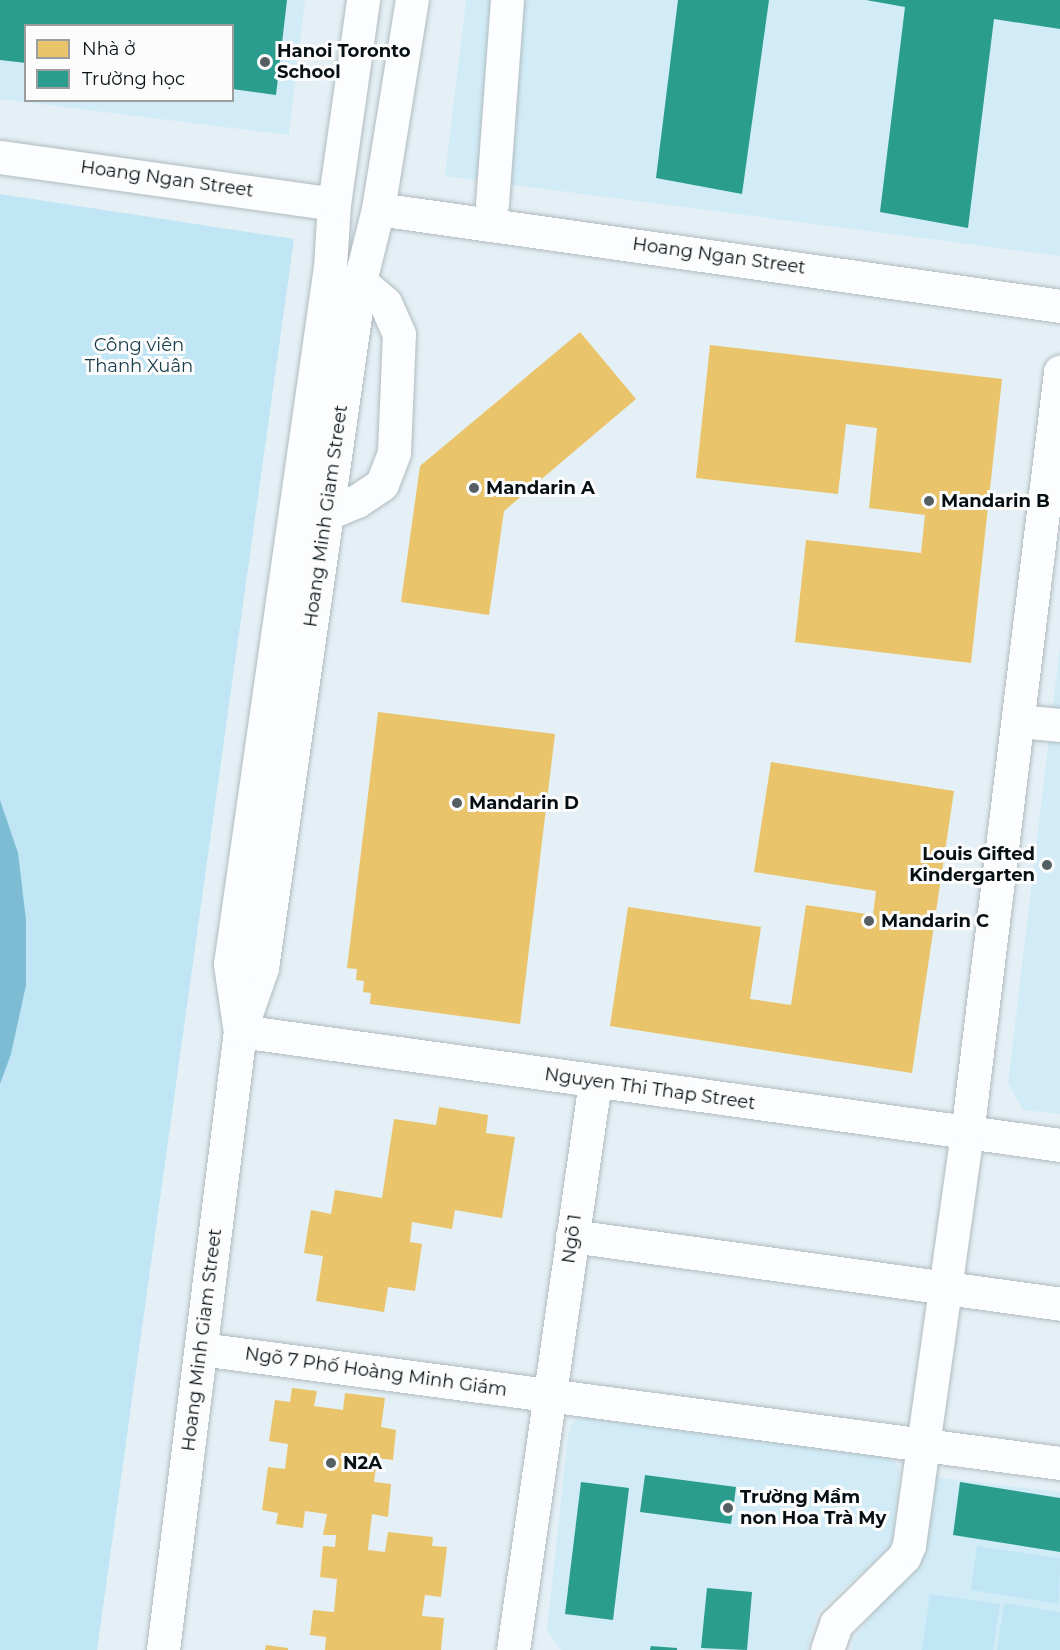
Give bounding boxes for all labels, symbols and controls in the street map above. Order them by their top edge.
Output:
legend [24,24,234,102]
text: Nhà ở [82,38,135,60]
place label: Hanoi Toronto School [277,41,411,84]
marker: Hanoi Toronto School [258,55,272,69]
text: Trường học [82,68,185,90]
street label: Hoang Ngan Street [79,156,255,202]
street label: Hoang Ngan Street [631,233,807,279]
park label: Công viên Thanh Xuân [85,335,193,378]
street label: Hoang Minh Giam Street [300,403,352,629]
place label: Mandarin A [486,477,595,499]
marker: Mandarin A [467,481,481,495]
place label: Mandarin B [941,490,1050,512]
marker: Mandarin B [922,494,936,508]
place label: Mandarin D [469,792,579,814]
marker: Mandarin D [450,796,464,810]
place label: Louis Gifted Kindergarten [909,844,1035,886]
marker: Louis Gifted Kindergarten [1040,858,1054,872]
place label: Mandarin C [881,910,989,932]
marker: Mandarin C [862,914,876,928]
street label: Nguyen Thi Thap Street [543,1064,757,1114]
street label: Ngõ 1 [558,1213,586,1265]
street label: Hoang Minh Giam Street [178,1227,226,1453]
street label: Ngõ 7 Phố Hoàng Minh Giám [243,1343,509,1401]
place label: N2A [343,1452,382,1474]
marker: N2A [324,1456,338,1470]
place label: Trường Mầm non Hoa Trà My [740,1487,886,1530]
marker: Trường Mầm non Hoa Trà My [721,1501,735,1515]

